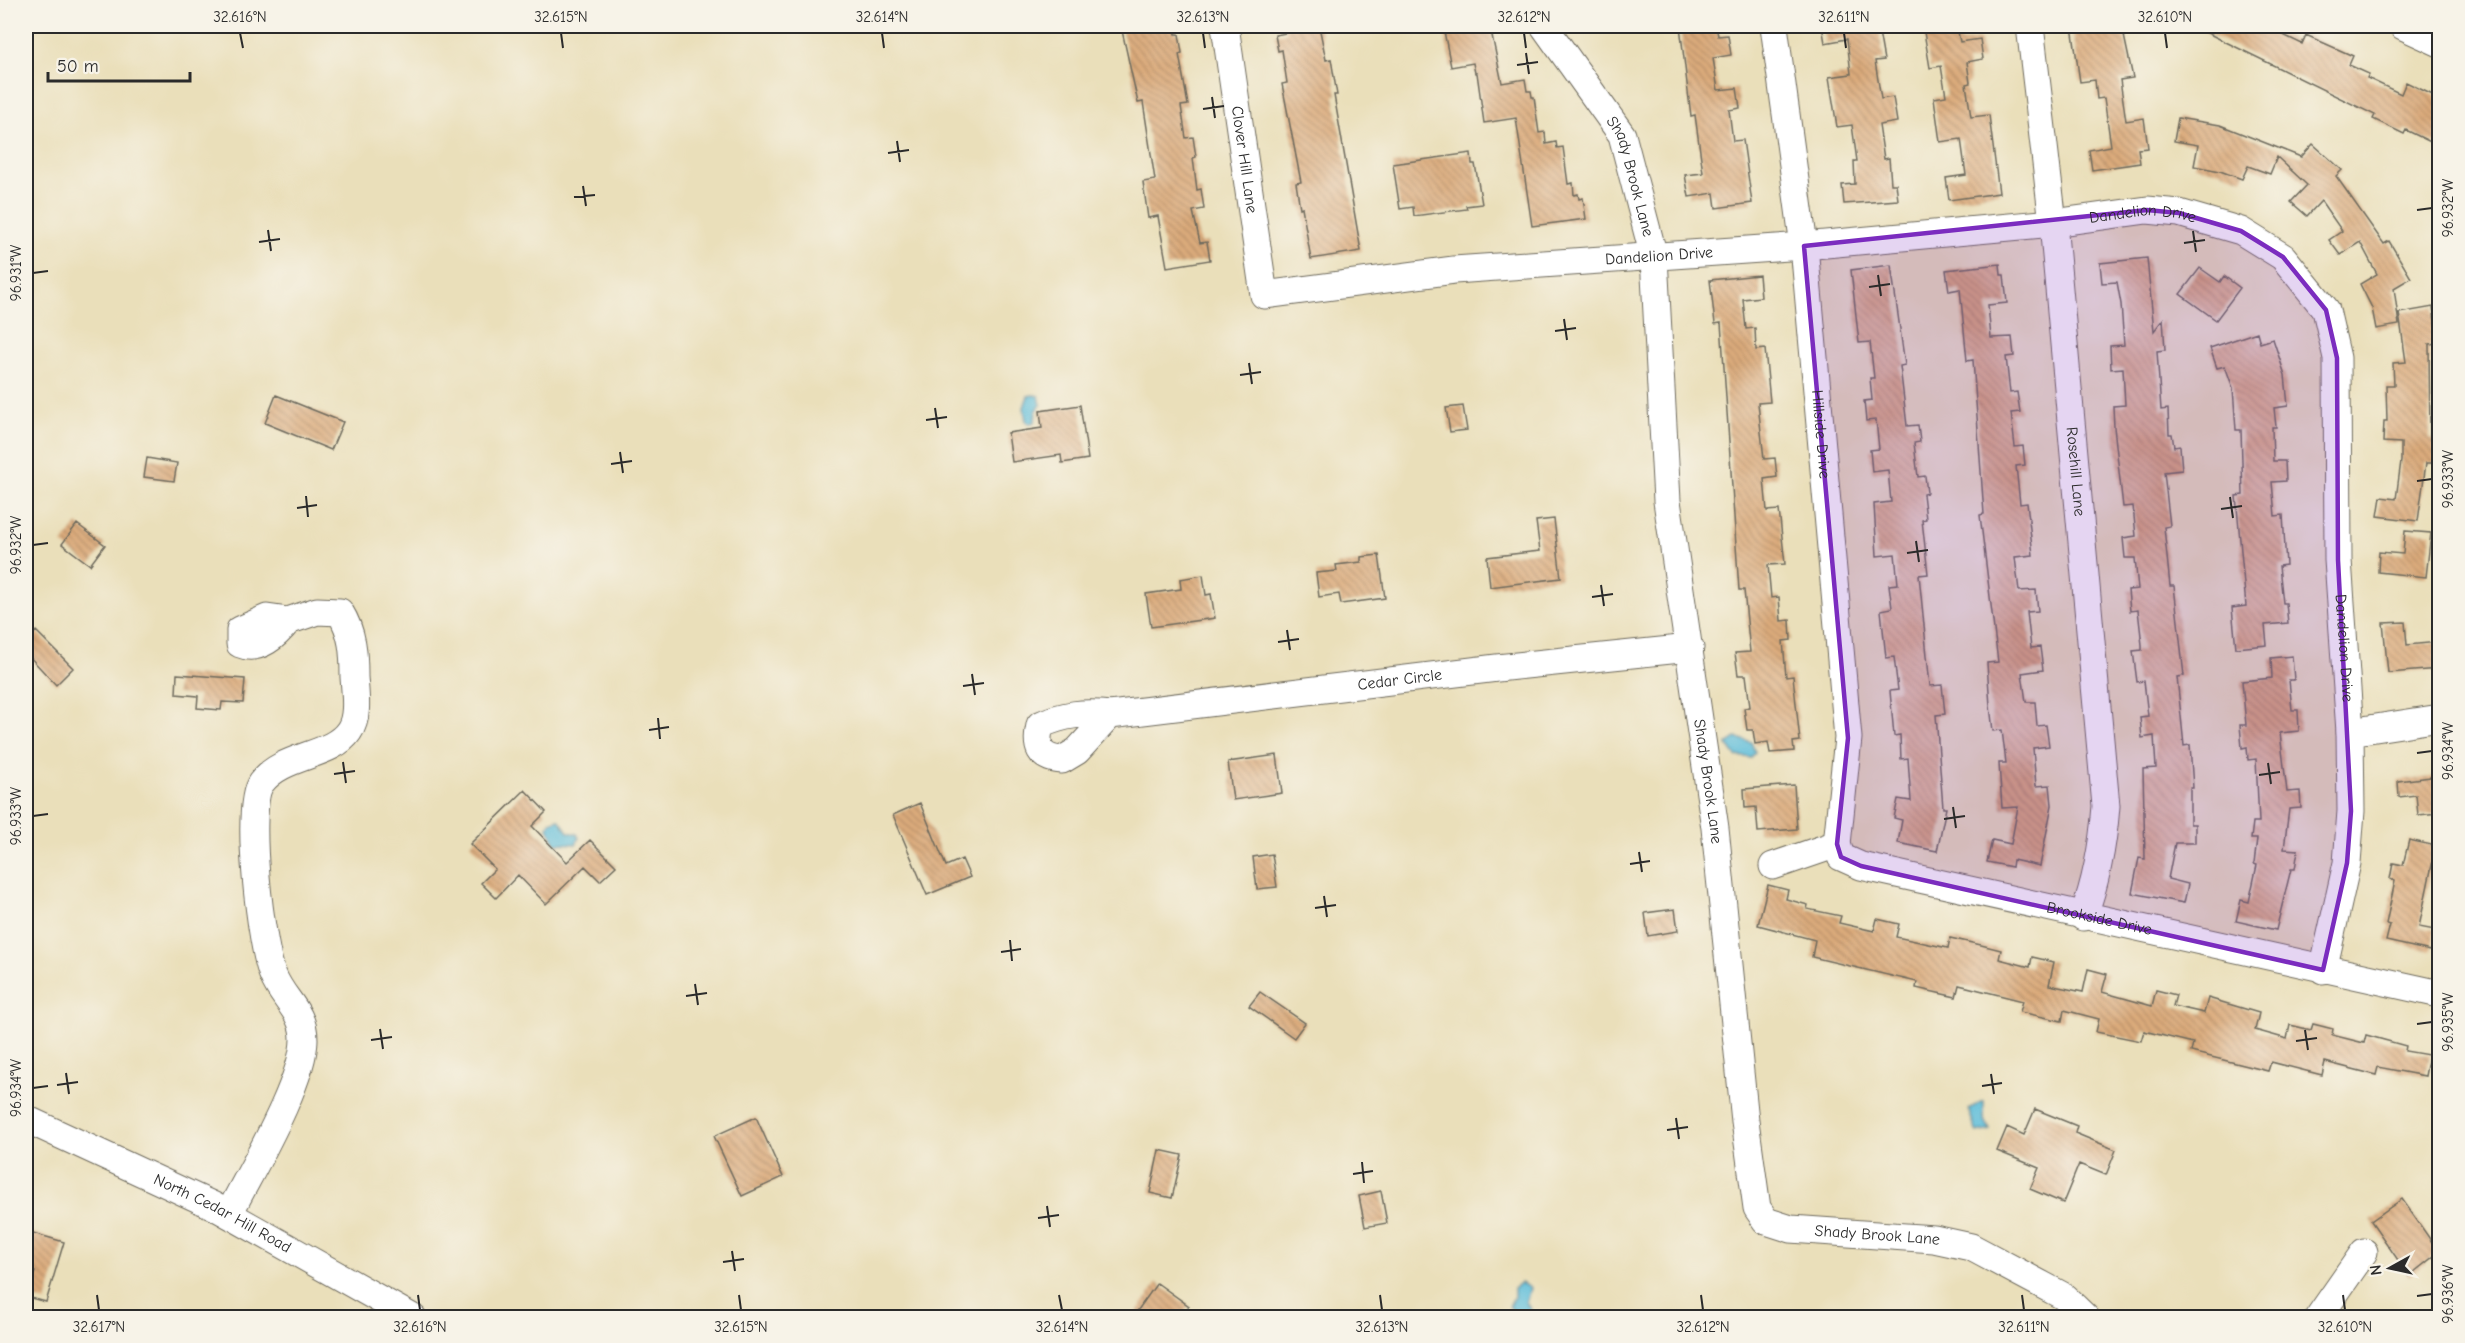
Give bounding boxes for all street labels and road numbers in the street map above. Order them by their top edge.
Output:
street label: Clover Hill Lane [1228,105,1261,214]
street label: Shady Brook Lane [1603,113,1657,239]
street label: Dandelion Drive [2088,201,2198,227]
street label: Dandelion Drive [1605,243,1714,269]
street label: Hillside Drive [1808,389,1834,479]
street label: Rosehill Lane [2063,426,2089,517]
street label: Dandelion Drive [2331,593,2357,702]
street label: Cedar Circle [1356,666,1443,694]
street label: Shady Brook Lane [1690,718,1726,845]
street label: Brookside Drive [2045,898,2154,939]
street label: North Cedar Hill Road [151,1170,294,1257]
street label: Shady Brook Lane [1814,1222,1942,1249]

